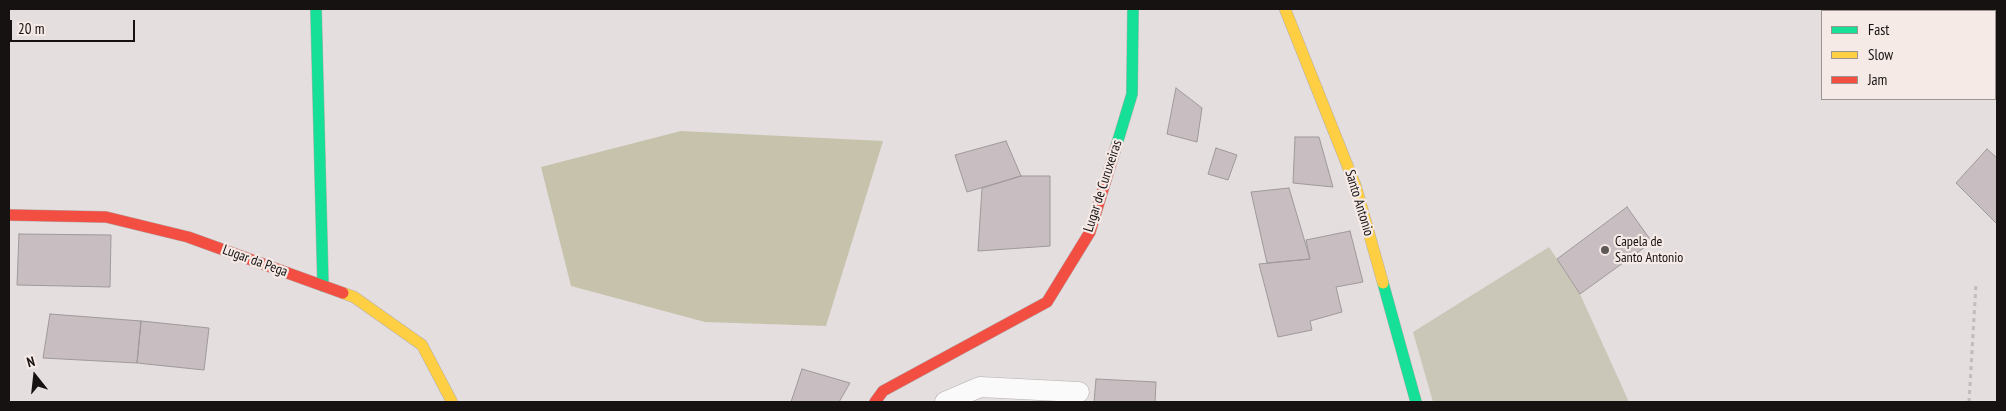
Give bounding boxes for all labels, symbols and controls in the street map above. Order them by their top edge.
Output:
scale bar [12,10,138,42]
legend [1821,10,1996,100]
text: 20 m [18,19,44,38]
text: Fast [1868,20,1889,39]
text: Slow [1868,45,1893,64]
text: Jam [1868,70,1887,89]
street label: Lugar de Curuxeiras [1080,138,1126,234]
street label: Santo Antonio [1341,168,1377,238]
place label: Capela de Santo Antonio [1615,234,1683,266]
street label: Lugar da Pega [220,241,290,281]
marker: Capela de Santo Antonio [1599,244,1611,256]
north arrow [10,351,60,401]
text: N [25,352,37,371]

